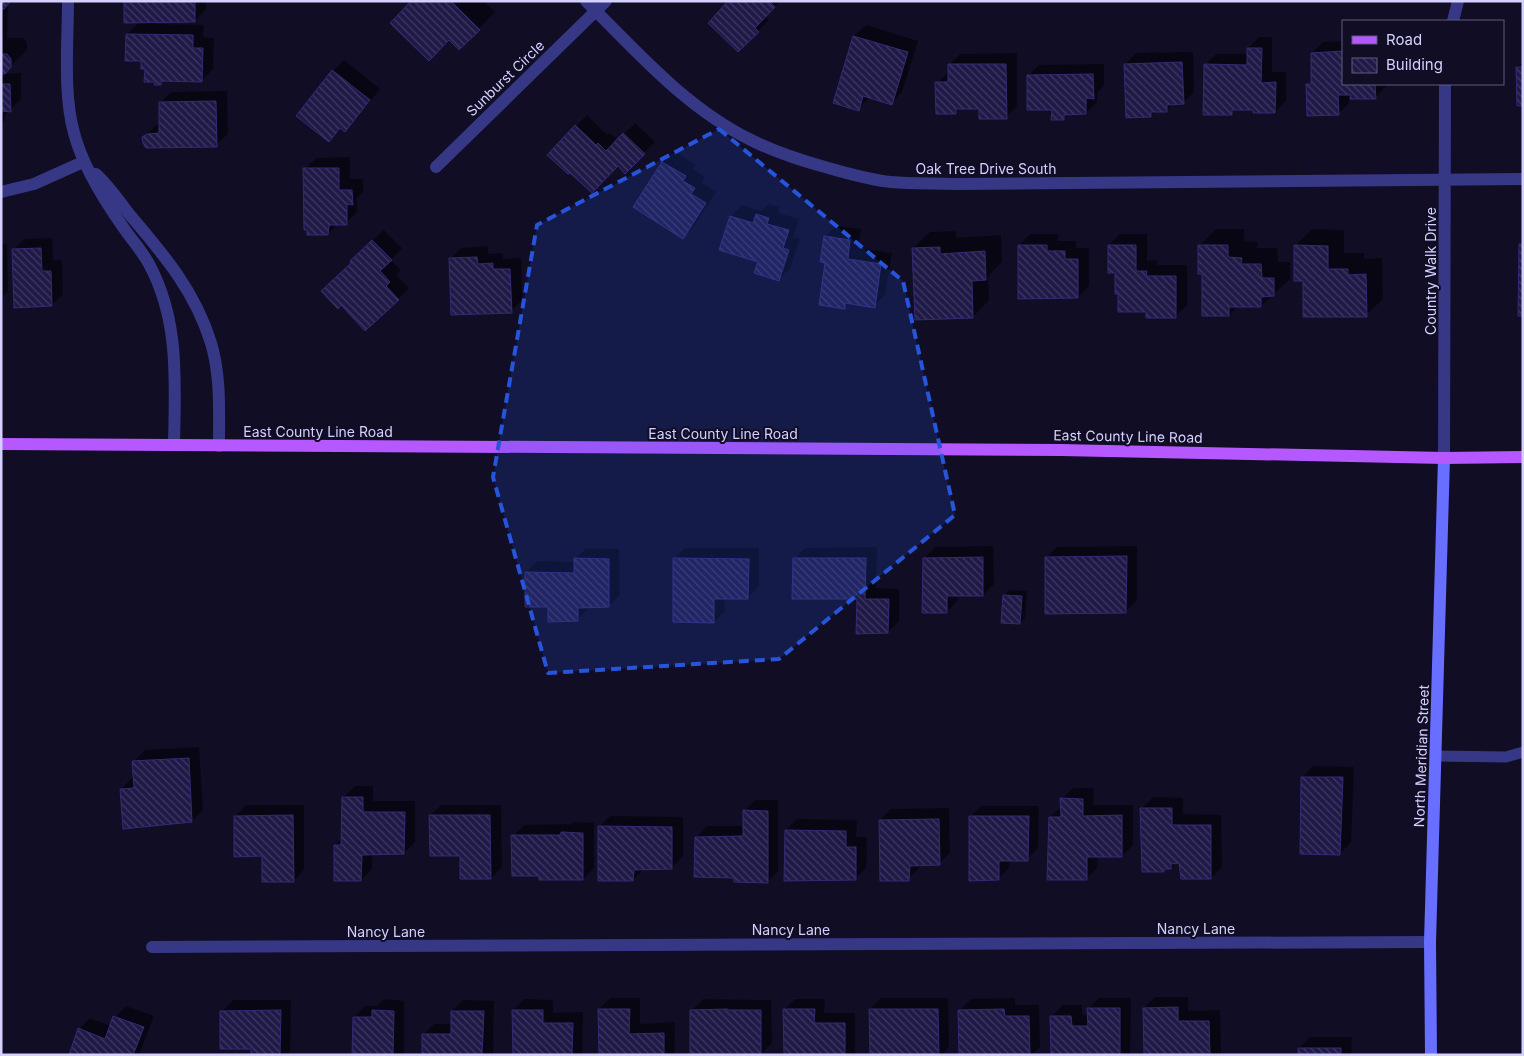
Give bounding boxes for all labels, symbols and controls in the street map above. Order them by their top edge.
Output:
legend [1342,20,1504,85]
text: Road [1386,30,1422,49]
street label: Sunburst Circle [462,37,548,119]
text: Building [1386,55,1443,74]
street label: Oak Tree Drive South [916,160,1056,177]
street label: Country Walk Drive [1422,207,1439,335]
street label: East County Line Road [243,423,393,440]
street label: East County Line Road [648,425,798,442]
street label: East County Line Road [1053,426,1203,446]
street label: North Meridian Street [1410,684,1432,827]
street label: Nancy Lane [1157,920,1235,937]
street label: Nancy Lane [752,921,830,938]
street label: Nancy Lane [347,923,425,940]

